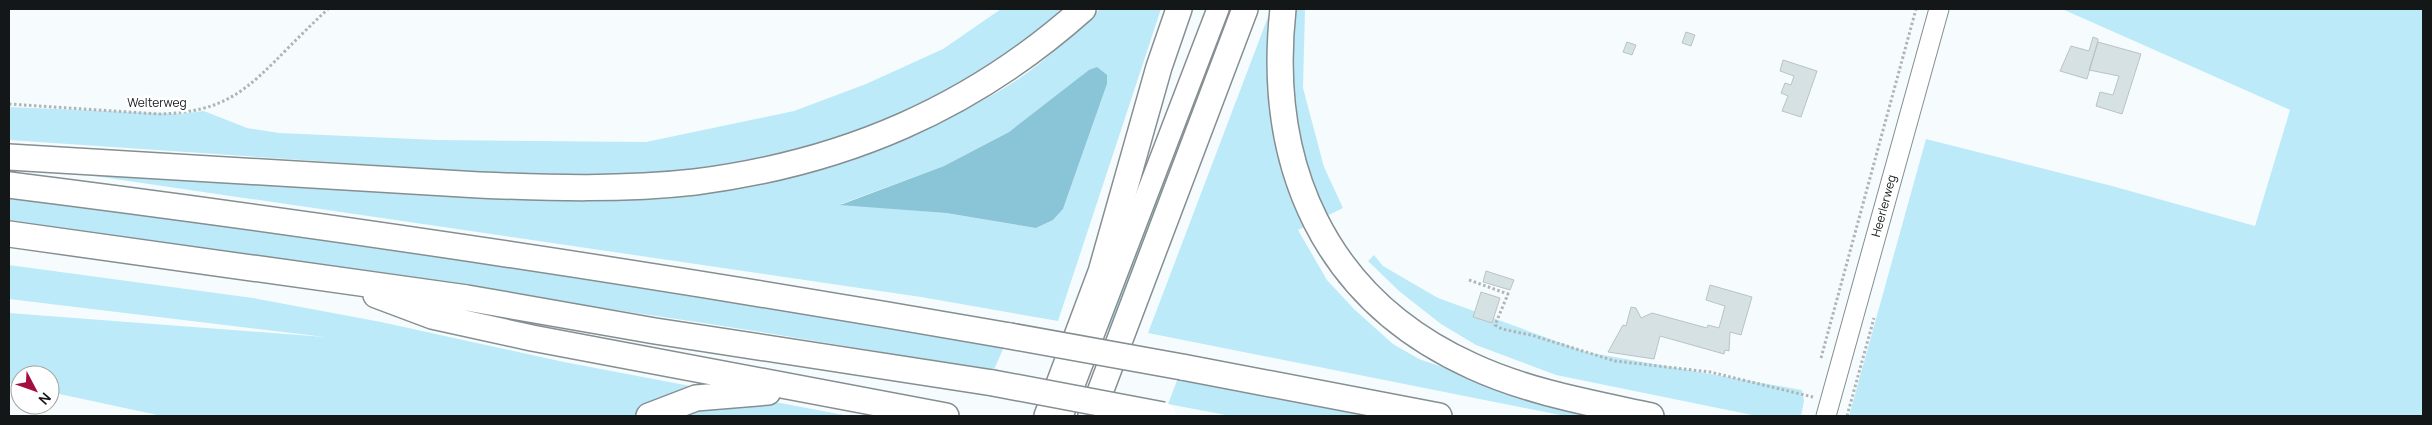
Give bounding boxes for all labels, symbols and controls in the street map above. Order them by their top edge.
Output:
street label: Welterweg [127,94,187,111]
street label: Heerlerweg [1867,173,1900,239]
north arrow [10,365,60,415]
text: N [35,389,56,409]

